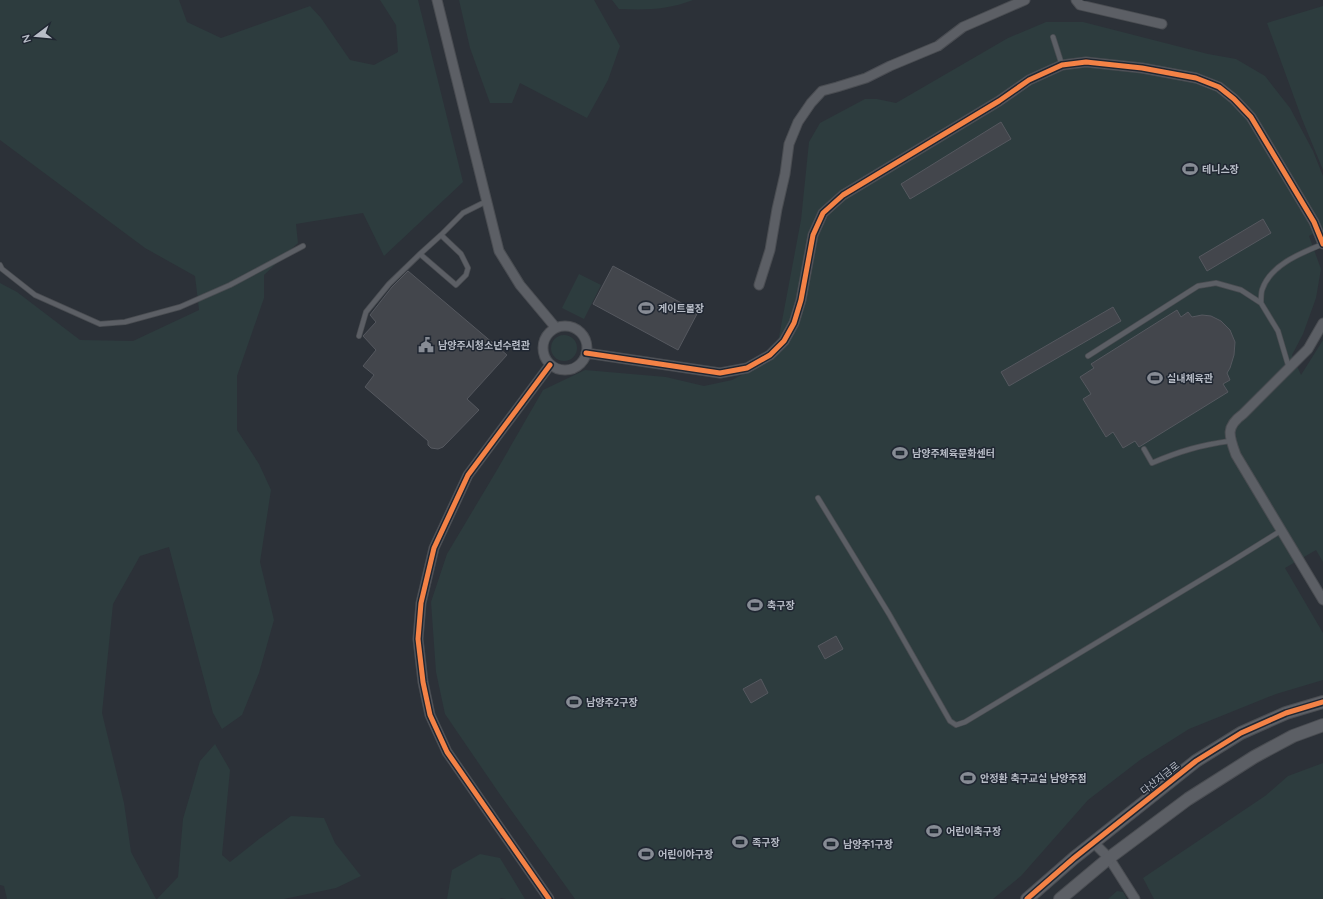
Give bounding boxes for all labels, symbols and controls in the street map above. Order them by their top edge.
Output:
north arrow [16,16,56,56]
text: N [19,33,34,45]
sports icon: 테니스장 [1181,160,1199,178]
place label: 테니스장 [1202,163,1239,176]
sports icon: 게이트볼장 [637,299,655,317]
place label: 게이트볼장 [658,302,704,315]
public building icon: 남양주시청소년수련관 [417,336,435,354]
place label: 남양주시청소년수련관 [438,339,530,352]
sports icon: 실내체육관 [1146,369,1164,387]
place label: 실내체육관 [1167,372,1213,385]
sports icon: 남양주체육문화센터 [891,444,909,462]
place label: 남양주체육문화센터 [912,447,995,460]
sports icon: 축구장 [746,596,764,614]
place label: 축구장 [767,599,795,612]
sports icon: 남양주2구장 [565,693,583,711]
place label: 남양주2구장 [586,696,638,709]
street label: 다산지금로 [1138,759,1182,797]
sports icon: 안정환 축구교실 남양주점 [959,769,977,787]
place label: 안정환 축구교실 남양주점 [980,772,1087,785]
sports icon: 어린이축구장 [925,822,943,840]
place label: 어린이축구장 [946,825,1001,838]
sports icon: 족구장 [731,833,749,851]
sports icon: 남양주1구장 [822,835,840,853]
place label: 족구장 [752,836,780,849]
place label: 남양주1구장 [843,838,893,851]
sports icon: 어린이야구장 [637,845,655,863]
place label: 어린이야구장 [658,848,713,861]

